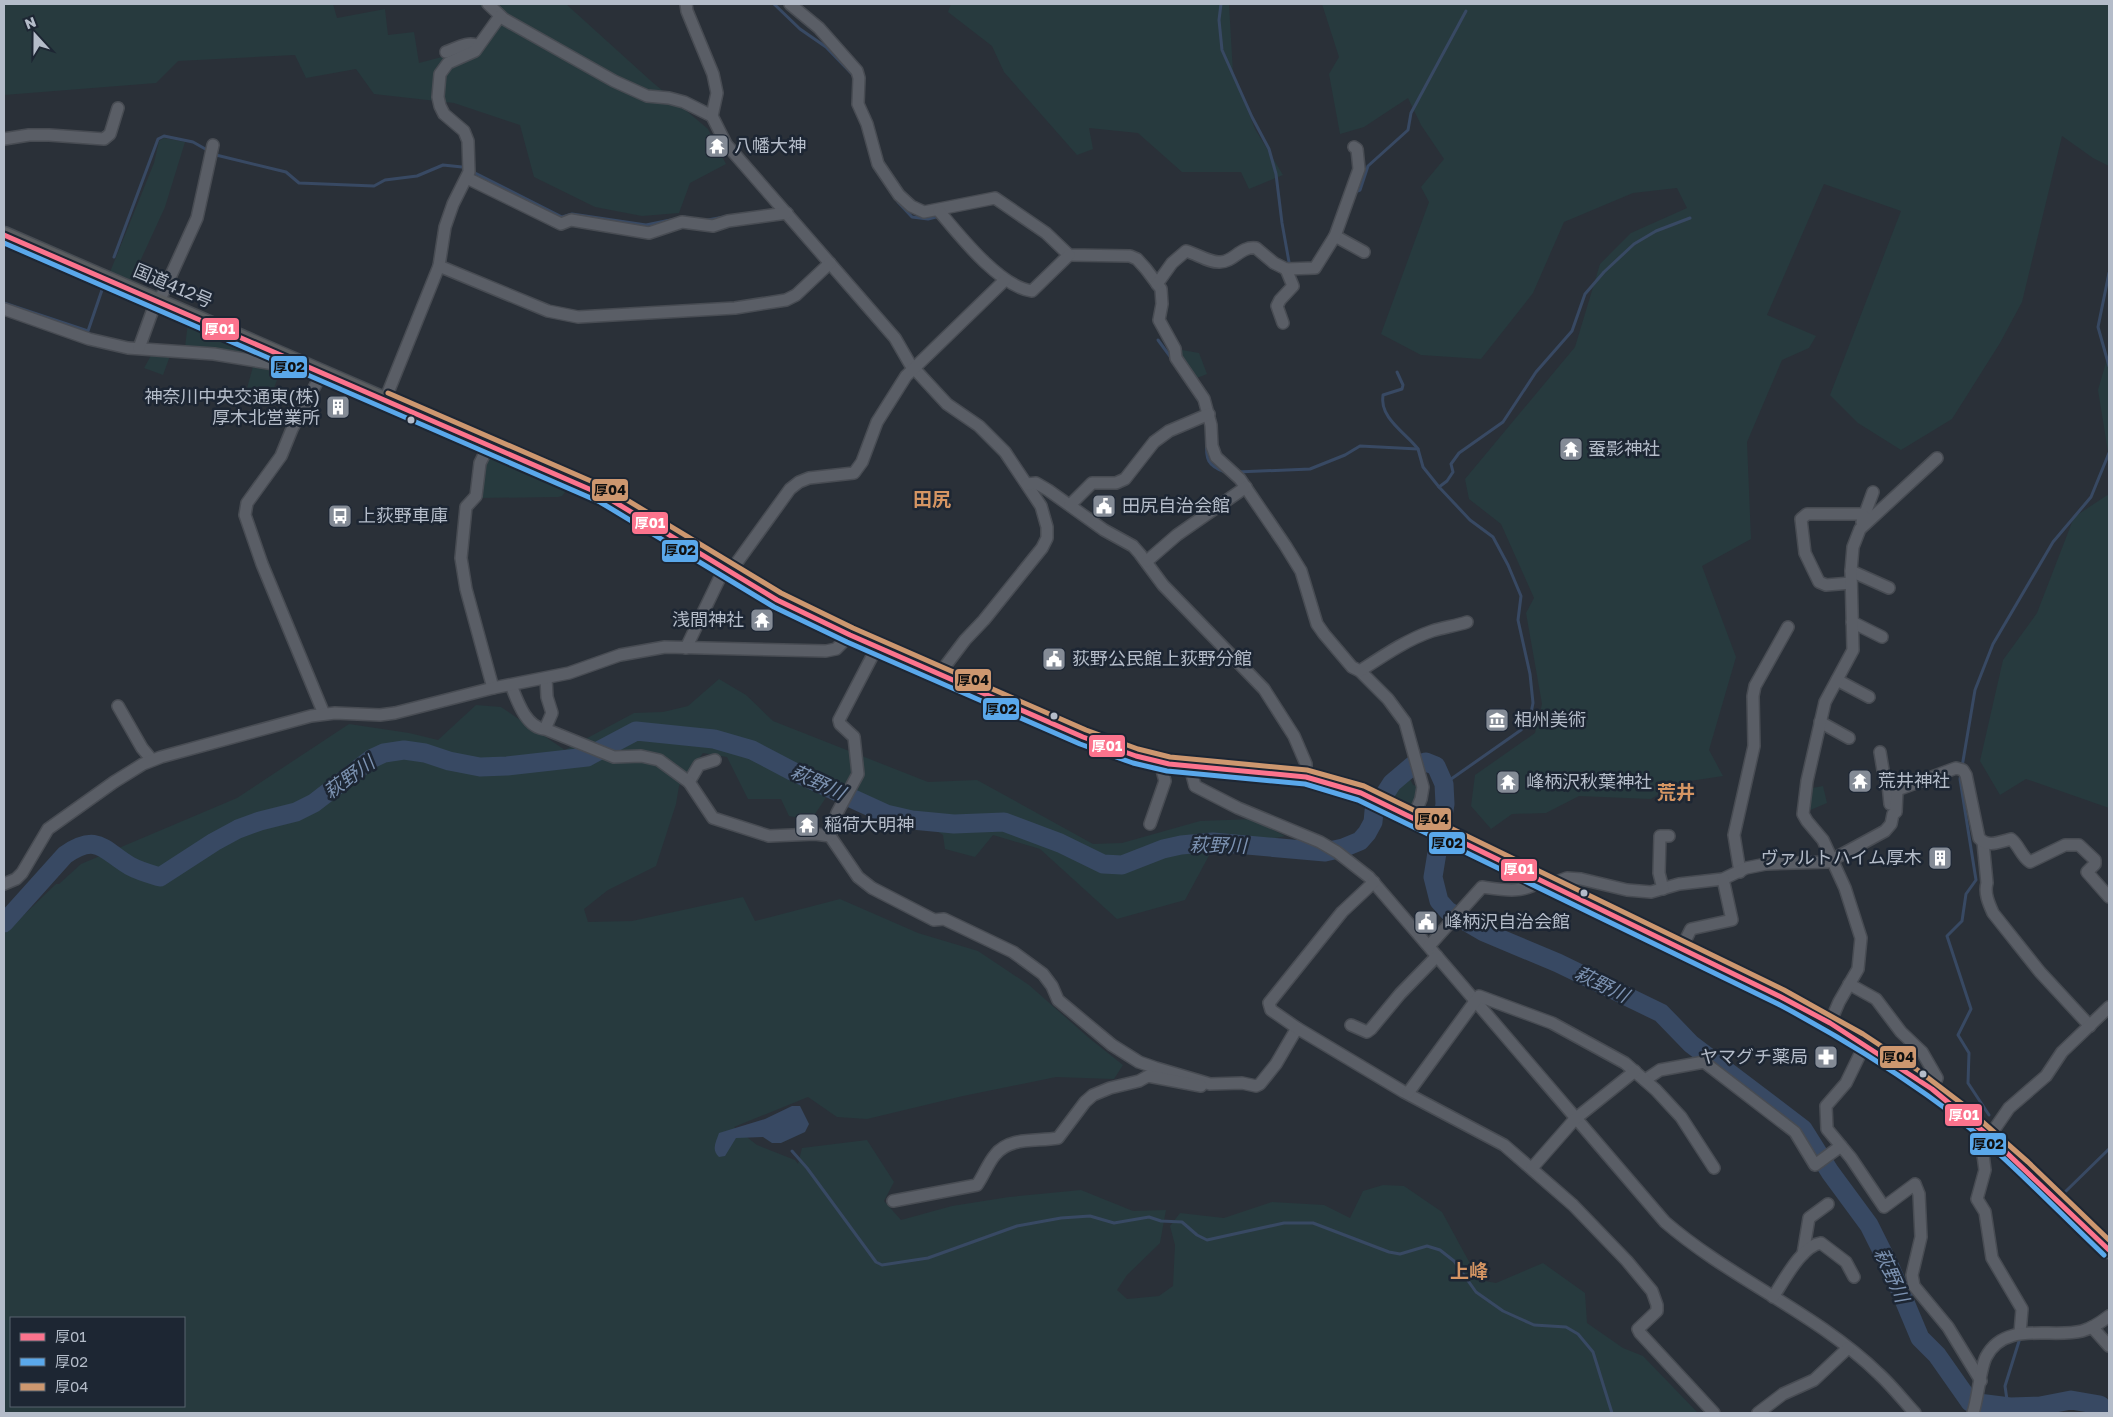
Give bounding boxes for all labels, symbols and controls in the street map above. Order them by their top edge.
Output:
north arrow [10,10,60,60]
text: N [22,13,38,32]
temple icon: 八幡大神 [704,133,730,159]
place label: 八幡大神 [734,134,806,156]
street label: 国道412号 [130,259,216,312]
line badge: 厚01 [201,317,240,341]
text: 厚01 [205,320,235,337]
line badge: 厚02 [270,355,308,379]
text: 厚02 [273,358,305,375]
place label: 神奈川中央交通東(株) 厚木北営業所 [144,385,320,428]
building icon: 神奈川中央交通東(株) 厚木北営業所 [325,394,351,420]
unlabelled marker [406,415,416,425]
temple icon: 蚕影神社 [1558,436,1584,462]
place label: 蚕影神社 [1588,437,1660,459]
line badge: 厚04 [591,478,629,502]
text: 厚04 [594,481,626,498]
district label: 田尻 [913,487,951,510]
public building icon: 田尻自治会館 [1091,493,1117,519]
place label: 田尻自治会館 [1122,494,1230,516]
bus stop icon: 上荻野車庫 [327,503,353,529]
place label: 上荻野車庫 [358,504,448,526]
line badge: 厚01 [631,511,669,535]
text: 厚01 [635,514,665,531]
line badge: 厚02 [661,539,699,563]
text: 厚02 [664,541,696,558]
temple icon: 浅間神社 [749,607,775,633]
place label: 浅間神社 [672,608,744,630]
public building icon: 荻野公民館上荻野分館 [1041,646,1067,672]
place label: 荻野公民館上荻野分館 [1072,647,1252,669]
line badge: 厚04 [954,668,992,692]
text: 厚04 [957,671,989,688]
line badge: 厚02 [982,697,1020,721]
text: 厚02 [985,700,1017,717]
museum icon: 相州美術 [1484,707,1510,733]
place label: 相州美術 [1514,708,1586,730]
unlabelled marker [1049,711,1059,721]
line badge: 厚01 [1088,734,1126,758]
text: 厚01 [1092,737,1122,754]
water label: 萩野川 [319,749,380,803]
water label: 萩野川 [788,759,851,805]
temple icon: 荒井神社 [1847,768,1873,794]
temple icon: 峰柄沢秋葉神社 [1495,769,1521,795]
place label: 荒井神社 [1878,769,1950,791]
place label: 峰柄沢秋葉神社 [1526,770,1652,792]
district label: 荒井 [1657,780,1695,803]
line badge: 厚04 [1414,807,1452,831]
text: 厚04 [1417,810,1449,827]
temple icon: 稲荷大明神 [794,812,820,838]
place label: 稲荷大明神 [824,813,914,835]
line badge: 厚02 [1428,831,1466,855]
water label: 萩野川 [1189,833,1249,857]
text: 厚02 [1431,834,1463,851]
building icon: ヴァルトハイム厚木 [1927,845,1953,871]
place label: ヴァルトハイム厚木 [1761,846,1922,868]
line badge: 厚01 [1500,858,1538,882]
text: 厚01 [1504,860,1534,877]
unlabelled marker [1579,888,1589,898]
public building icon: 峰柄沢自治会館 [1413,909,1439,935]
place label: 峰柄沢自治会館 [1444,910,1570,932]
water label: 萩野川 [1572,961,1635,1007]
pharmacy icon: ヤマグチ薬局 [1813,1044,1839,1070]
place label: ヤマグチ薬局 [1700,1045,1808,1067]
line badge: 厚04 [1879,1045,1917,1069]
text: 厚04 [1882,1048,1914,1065]
unlabelled marker [1918,1069,1928,1079]
line badge: 厚01 [1944,1103,1983,1127]
text: 厚01 [1949,1106,1979,1123]
line badge: 厚02 [1969,1132,2007,1156]
text: 厚02 [1972,1135,2004,1152]
water label: 萩野川 [1870,1244,1915,1307]
district label: 上峰 [1450,1259,1488,1282]
legend [10,1317,185,1407]
text: 厚01 [55,1327,87,1345]
text: 厚02 [55,1352,88,1370]
text: 厚04 [55,1377,88,1395]

